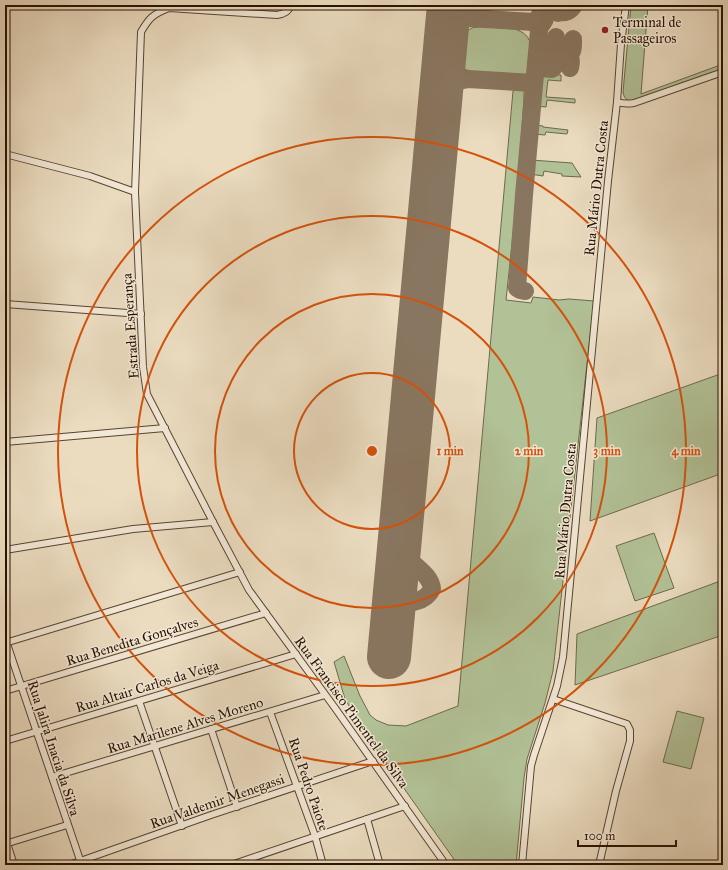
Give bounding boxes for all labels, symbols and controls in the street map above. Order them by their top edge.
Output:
place label: Terminal de Passageiros [613,14,681,47]
marker: Terminal de Passageiros [600,25,610,35]
street label: Rua Mário Dutra Costa [581,119,612,257]
street label: Estrada Esperança [118,273,143,379]
street label: Rua Mário Dutra Costa [551,442,580,580]
centre of rings [365,444,379,458]
text: 1 min [436,444,464,458]
text: 2 min [515,444,544,458]
text: 3 min [593,444,621,459]
text: 4 min [671,444,701,459]
street label: Rua Benedita Gonçalves [64,613,200,670]
street label: Rua Francisco Pimentel da Silva [291,633,412,791]
street label: Rua Altair Carlos da Veiga [74,657,221,716]
street label: Rua Jalira Inacia da Silva [23,678,83,818]
street label: Rua Marilene Alves Moreno [105,694,265,757]
street label: Rua Pedro Paiote [285,735,332,833]
street label: Rua Valdemir Menegassi [148,770,287,832]
scale bar [578,822,676,848]
text: 100 m [584,829,615,843]

